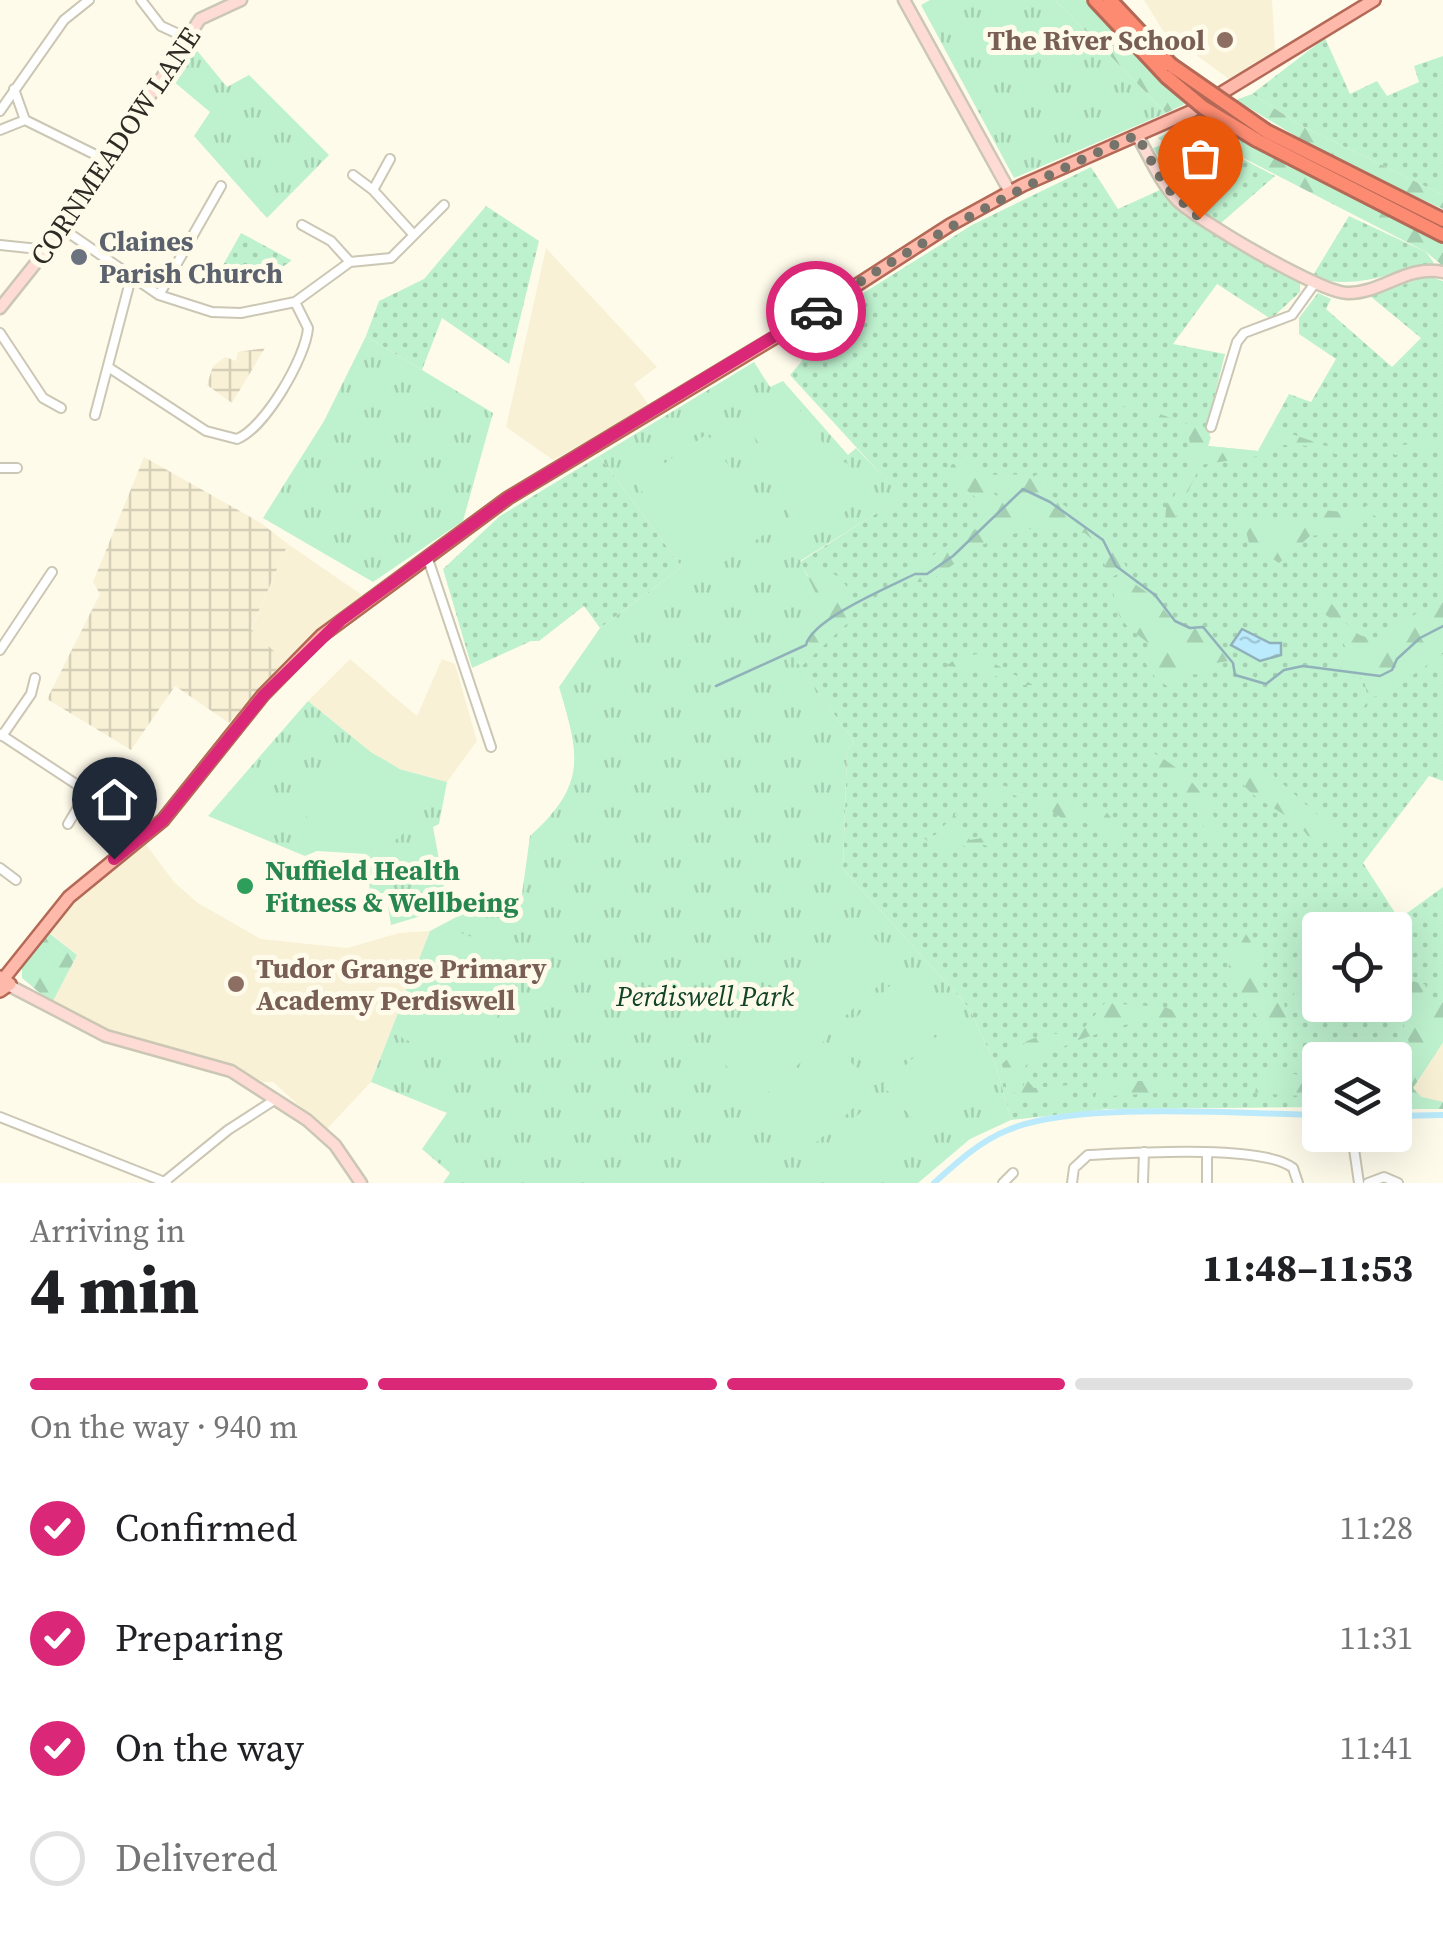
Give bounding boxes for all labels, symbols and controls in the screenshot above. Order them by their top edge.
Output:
street label: CORNMEADOW LANE [21,19,209,273]
place label: The River School [987,21,1205,59]
marker: The River School [1214,29,1236,51]
pin [1158,116,1243,219]
icon: bag [1173,131,1228,186]
place label: Claines Parish Church [99,222,283,292]
marker: Claines Parish Church [68,246,90,268]
courier [766,261,866,361]
icon: car [789,284,844,339]
pin [72,757,157,860]
icon: home [87,772,142,827]
place label: Nuffield Health Fitness & Wellbeing [265,851,519,921]
marker: Nuffield Health Fitness & Wellbeing [234,875,256,897]
map controls [1302,912,1412,1152]
button: locate [1302,912,1412,1022]
place label: Tudor Grange Primary Academy Perdiswell [256,949,547,1019]
marker: Tudor Grange Primary Academy Perdiswell [225,973,247,995]
park label: Perdiswell Park [615,977,795,1015]
button: layers [1302,1042,1412,1152]
text: Arriving in [30,1209,185,1253]
text: 11:48–11:53 [1202,1242,1413,1294]
text: 4 min [30,1246,200,1335]
text: On the way · 940 m [30,1405,298,1449]
icon: check [30,1501,85,1556]
text: Confirmed [115,1502,297,1554]
text: 11:28 [1339,1506,1413,1550]
icon: check [30,1611,85,1666]
text: Preparing [115,1612,283,1664]
text: 11:31 [1339,1616,1413,1660]
icon: check [30,1721,85,1776]
text: On the way [115,1722,304,1774]
text: 11:41 [1339,1726,1413,1770]
text: Delivered [115,1832,278,1884]

